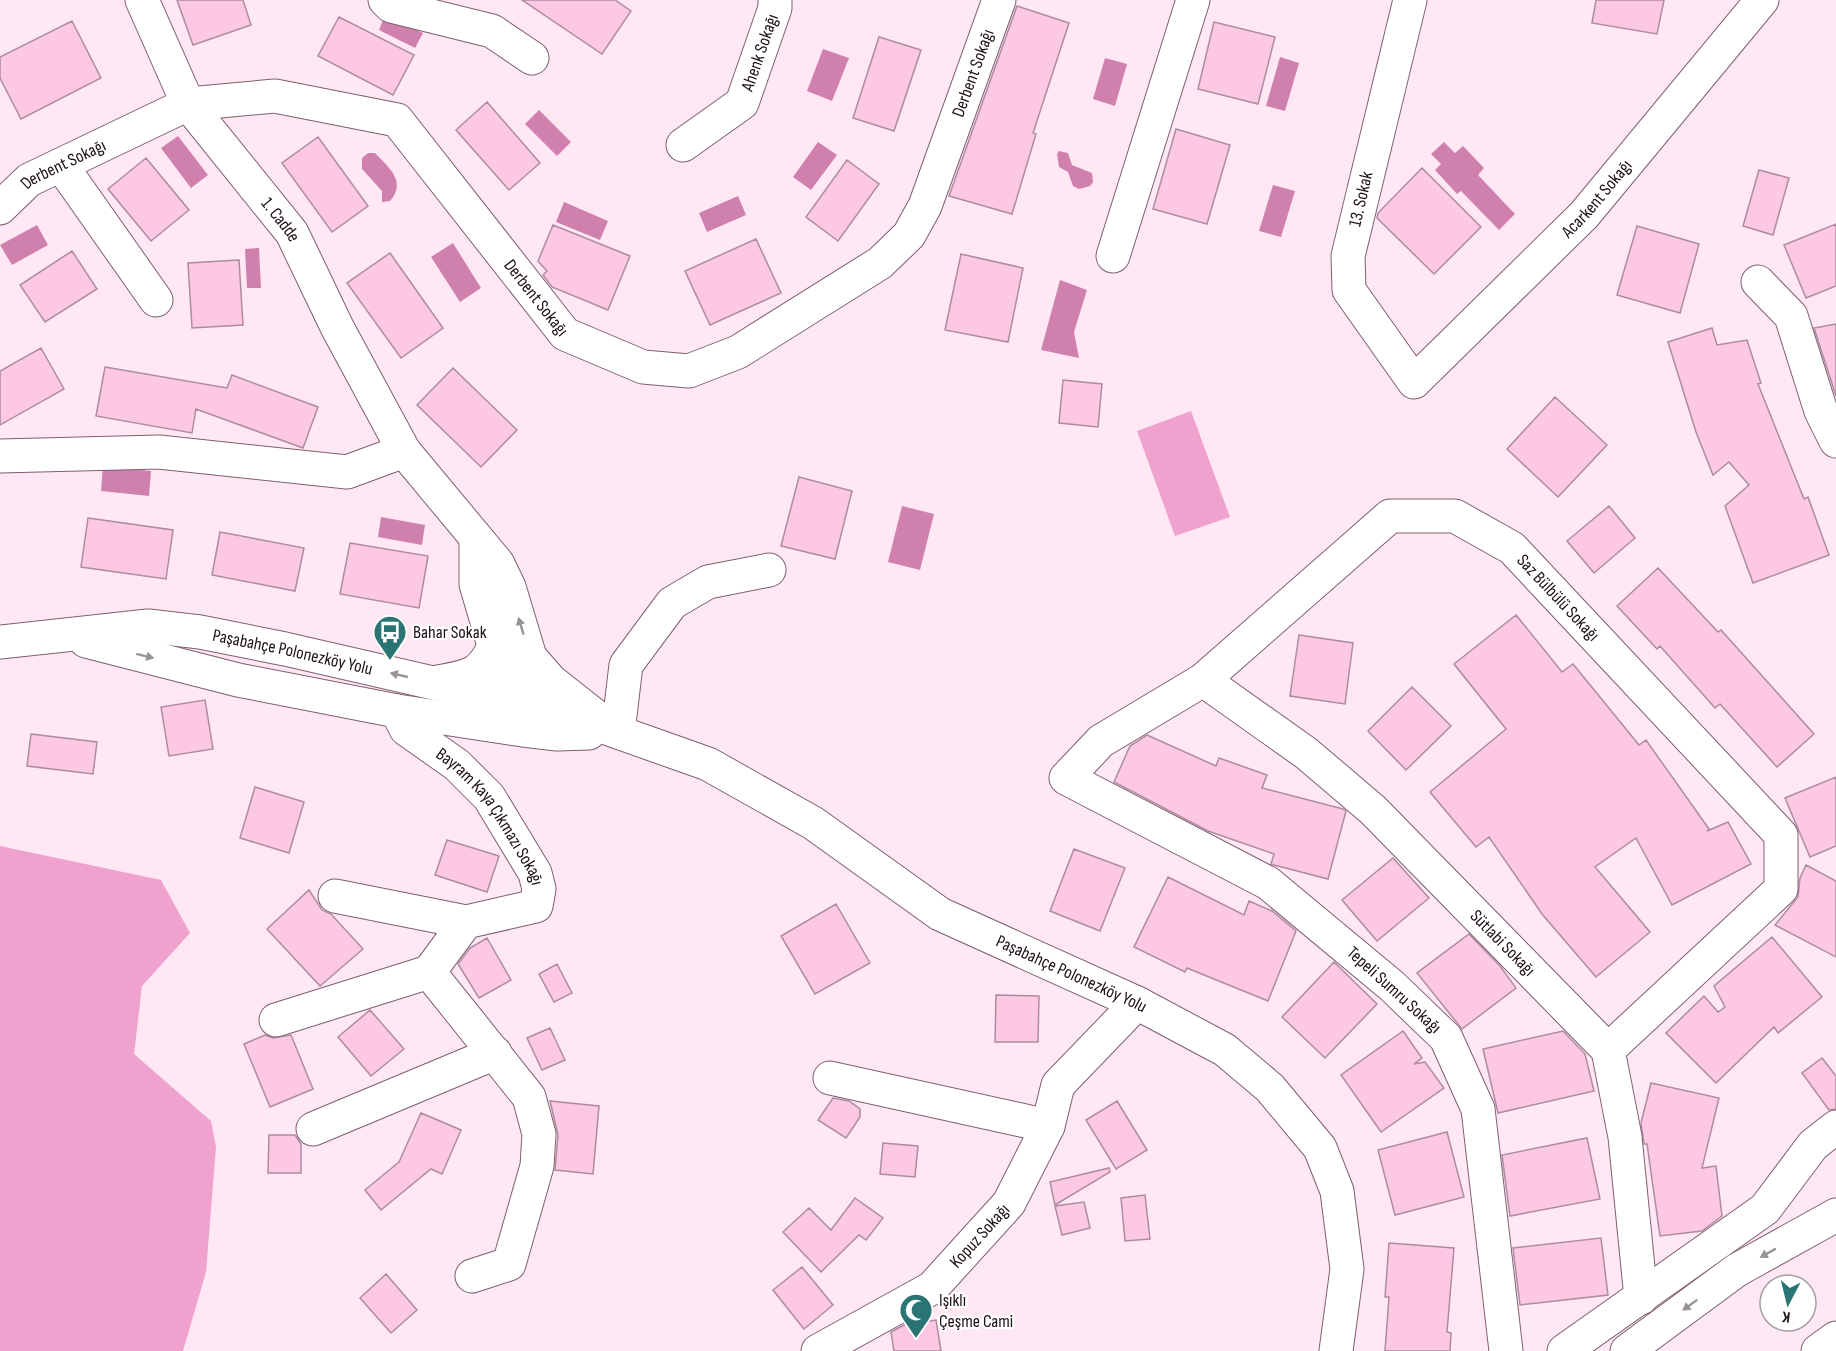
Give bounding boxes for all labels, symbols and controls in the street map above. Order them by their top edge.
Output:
street label: Ahenk Sokağı [736,11,783,95]
street label: Derbent Sokağı [947,26,998,120]
street label: Derbent Sokağı [16,134,109,193]
street label: Acarkent Sokağı [1556,155,1636,243]
street label: 13. Sokak [1344,169,1378,229]
street label: 1. Cadde [257,193,305,245]
street label: Derbent Sokağı [500,255,573,340]
street label: Saz Bülbülü Sokağı [1513,550,1604,645]
bus stop icon: Bahar Sokak [372,614,408,661]
one-way arrow [516,617,525,635]
place label: Bahar Sokak [413,622,487,643]
street label: Paşabahçe Polonezköy Yolu [211,624,375,679]
one-way arrow [136,651,154,661]
one-way arrow [390,669,408,679]
street label: Bayram Kaya Çıkmazı Sokağı [432,743,548,887]
street label: Sütlabi Sokağı [1466,905,1540,980]
street label: Paşabahçe Polonezköy Yolu [993,930,1151,1017]
street label: Tepeli Sumru Sokağı [1342,942,1446,1038]
street label: Kopuz Sokağı [945,1199,1014,1272]
one-way arrow [1759,1248,1776,1258]
north arrow [1758,1273,1818,1333]
place label: Işıklı Çeşme Cami [939,1290,1013,1332]
mosque icon: Işıklı Çeşme Cami [898,1292,934,1339]
one-way arrow [1682,1299,1698,1311]
text: K [1781,1306,1791,1326]

